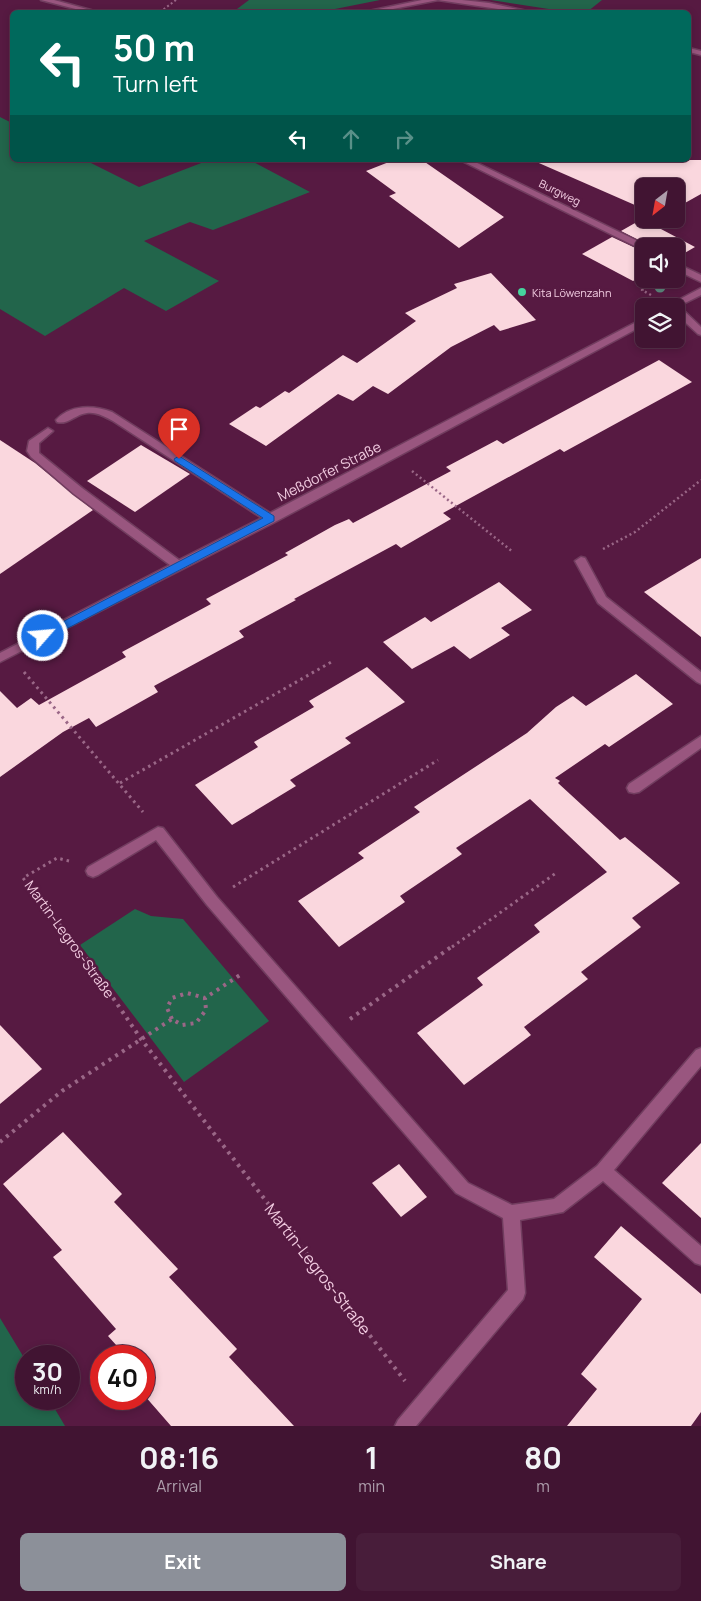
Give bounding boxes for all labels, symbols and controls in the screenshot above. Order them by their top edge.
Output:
text: 50 m [113,24,195,72]
icon: left [30,30,95,95]
text: Turn left [113,69,198,99]
icon: left [284,125,312,153]
icon: ahead [337,125,365,153]
icon: right [390,125,418,153]
street label: Burgweg [537,175,583,209]
north arrow [635,178,685,228]
map controls [635,178,685,348]
button: sound [635,238,685,288]
place label: Kita Löwenzahn [532,285,611,300]
marker: Kita Löwenzahn [516,286,528,298]
button: layers [635,298,685,348]
pin [158,408,200,459]
icon: arrive [165,415,193,443]
street label: Meßdorfer Straße [274,437,384,505]
position arrow [16,609,68,661]
street label: Martin-Legros-Straße [21,876,119,1002]
street label: Martin-Legros-Straße [260,1199,376,1339]
speed limit sign: 40 [90,1345,155,1410]
text: 30 [32,1354,63,1389]
text: km/h [34,1381,61,1398]
text: 08:16 [139,1437,219,1478]
text: 1 [365,1437,378,1478]
text: 80 [524,1437,562,1478]
text: Arrival [156,1475,202,1497]
text: min [358,1475,385,1497]
text: m [536,1475,550,1497]
button: Exit [20,1533,346,1591]
button: Share [356,1533,681,1591]

